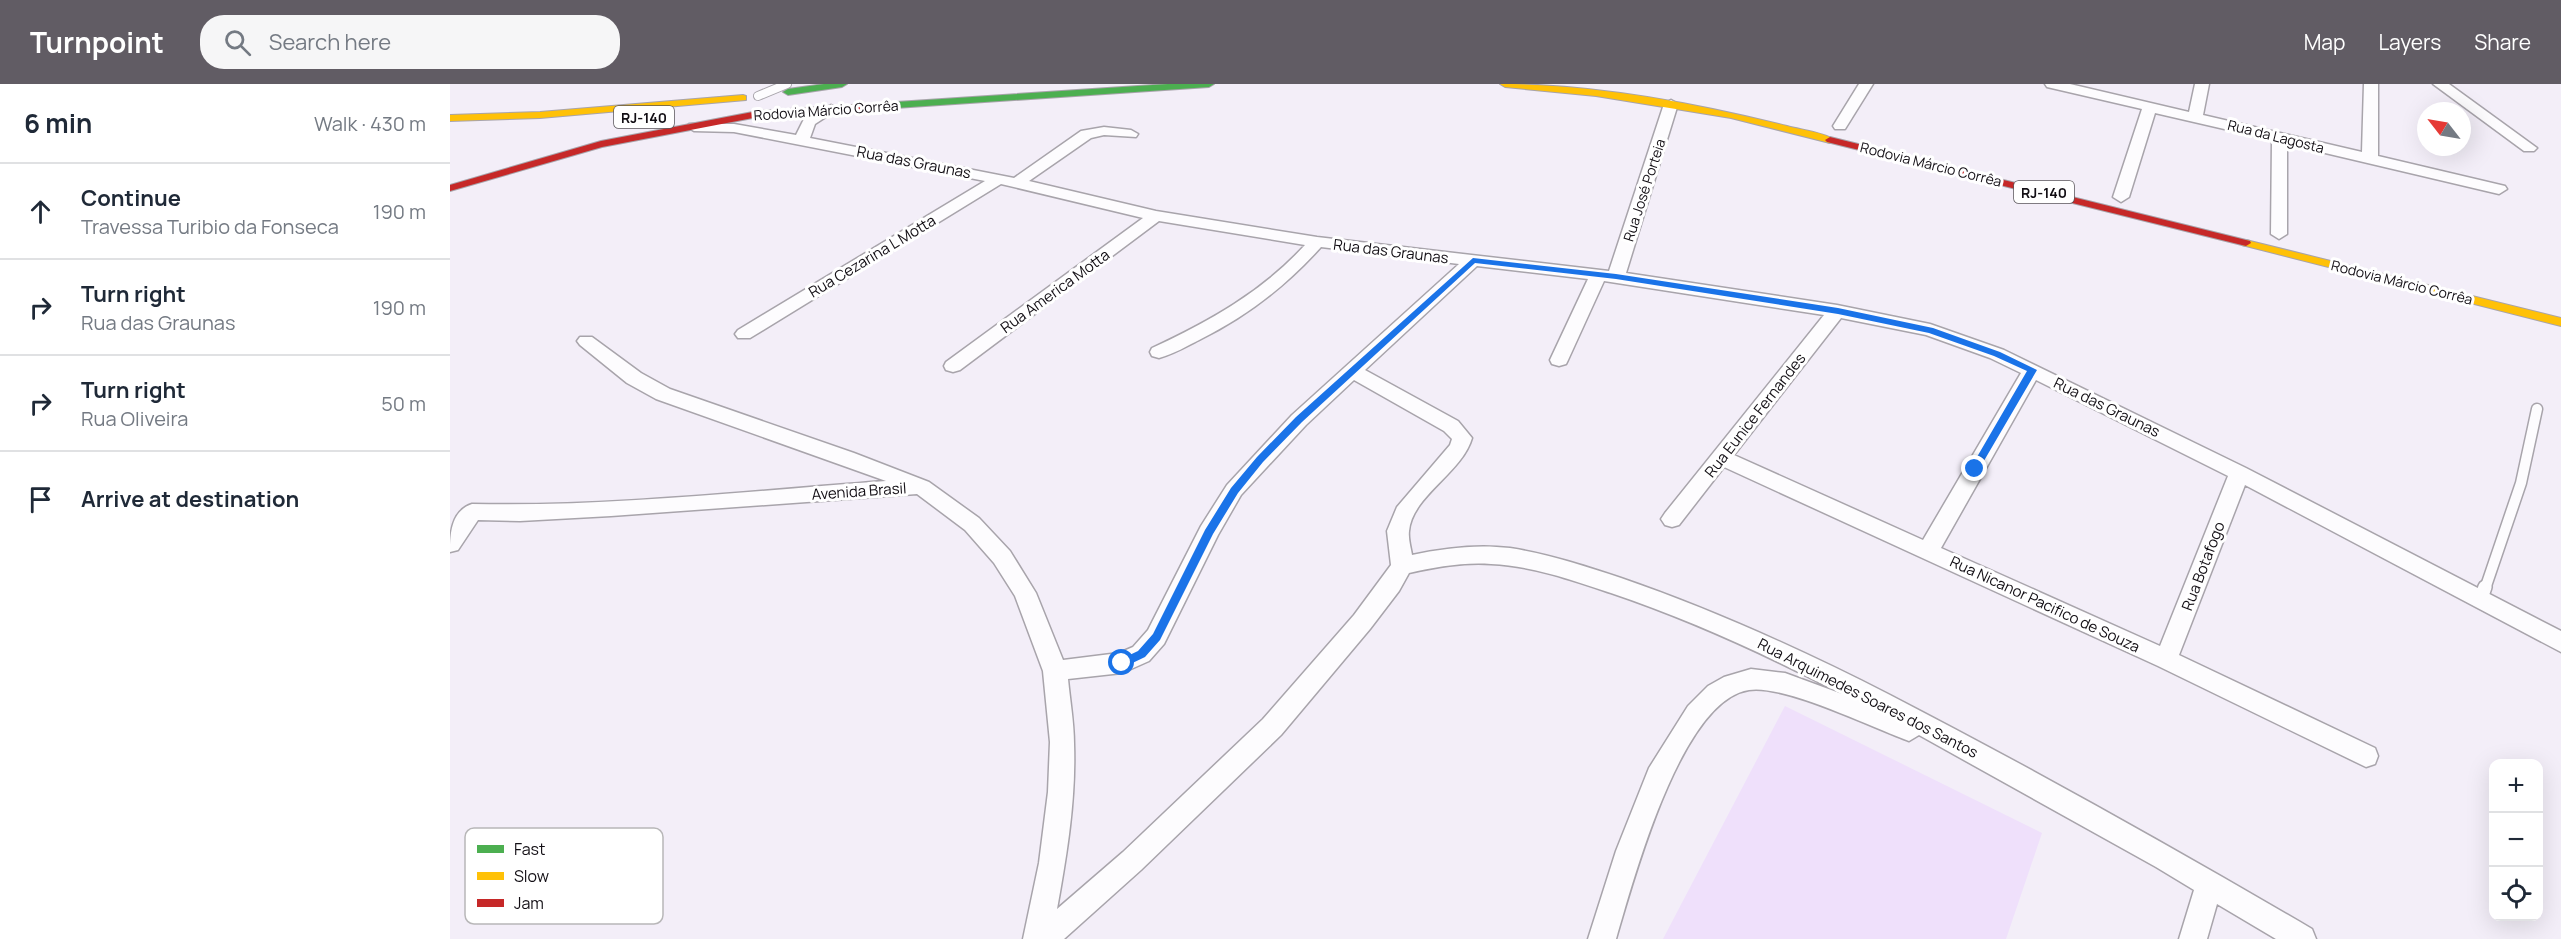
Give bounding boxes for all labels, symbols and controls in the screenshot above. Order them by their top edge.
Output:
search box [200,15,620,69]
text: Turnpoint [30,23,164,61]
icon: search [221,26,254,59]
text: Search here [269,27,391,57]
text: Map [2304,28,2345,56]
text: Layers [2378,28,2441,56]
text: Share [2474,28,2531,56]
street label: Rodovia Márcio Corrêa [753,95,899,125]
north arrow [2417,102,2471,156]
text: 6 min [24,105,92,141]
road number: RJ-140 [614,106,674,128]
text: Walk · 430 m [314,110,426,137]
street label: Rua da Lagosta [2226,115,2326,157]
street label: Rua José Porteia [1618,136,1670,244]
street label: Rodovia Márcio Corrêa [1858,137,2004,191]
street label: Rua das Graunas [855,141,973,183]
road number: RJ-140 [2014,181,2074,203]
text: Continue [81,183,181,213]
icon: ahead [24,195,57,228]
text: 190 m [373,198,426,225]
street label: Rua Cezarina L Motta [804,210,940,302]
text: Travessa Turibio da Fonseca [81,213,339,240]
street label: Rua das Graunas [1332,234,1450,268]
street label: Rua America Motta [996,244,1114,338]
street label: Rodovia Márcio Corrêa [2329,255,2475,309]
text: Turn right [81,279,186,309]
icon: right [24,291,57,324]
text: 190 m [373,294,426,321]
text: Rua das Graunas [81,309,235,336]
street label: Rua Eunice Fernandes [1700,348,1810,482]
street label: Rua das Graunas [2050,372,2164,442]
text: Turn right [81,375,186,405]
icon: right [24,387,57,420]
text: 50 m [381,390,426,417]
text: Rua Oliveira [81,405,188,432]
route end [1961,455,1987,481]
street label: Avenida Brasil [811,477,907,505]
icon: arrive [24,483,57,516]
text: Arrive at destination [81,484,299,514]
street label: Rua Botafogo [2176,518,2230,614]
street label: Rua Nicanor Pacifico de Souza [1947,551,2143,657]
street label: Rua Arquimedes Soares dos Santos [1754,633,1982,763]
route start [1108,649,1134,675]
map controls [2489,759,2543,921]
button: + [2489,759,2543,813]
button: − [2489,813,2543,867]
legend [465,828,663,924]
text: Fast [514,838,545,860]
text: Slow [514,865,549,887]
button: locate [2489,867,2543,921]
text: Jam [514,892,544,914]

